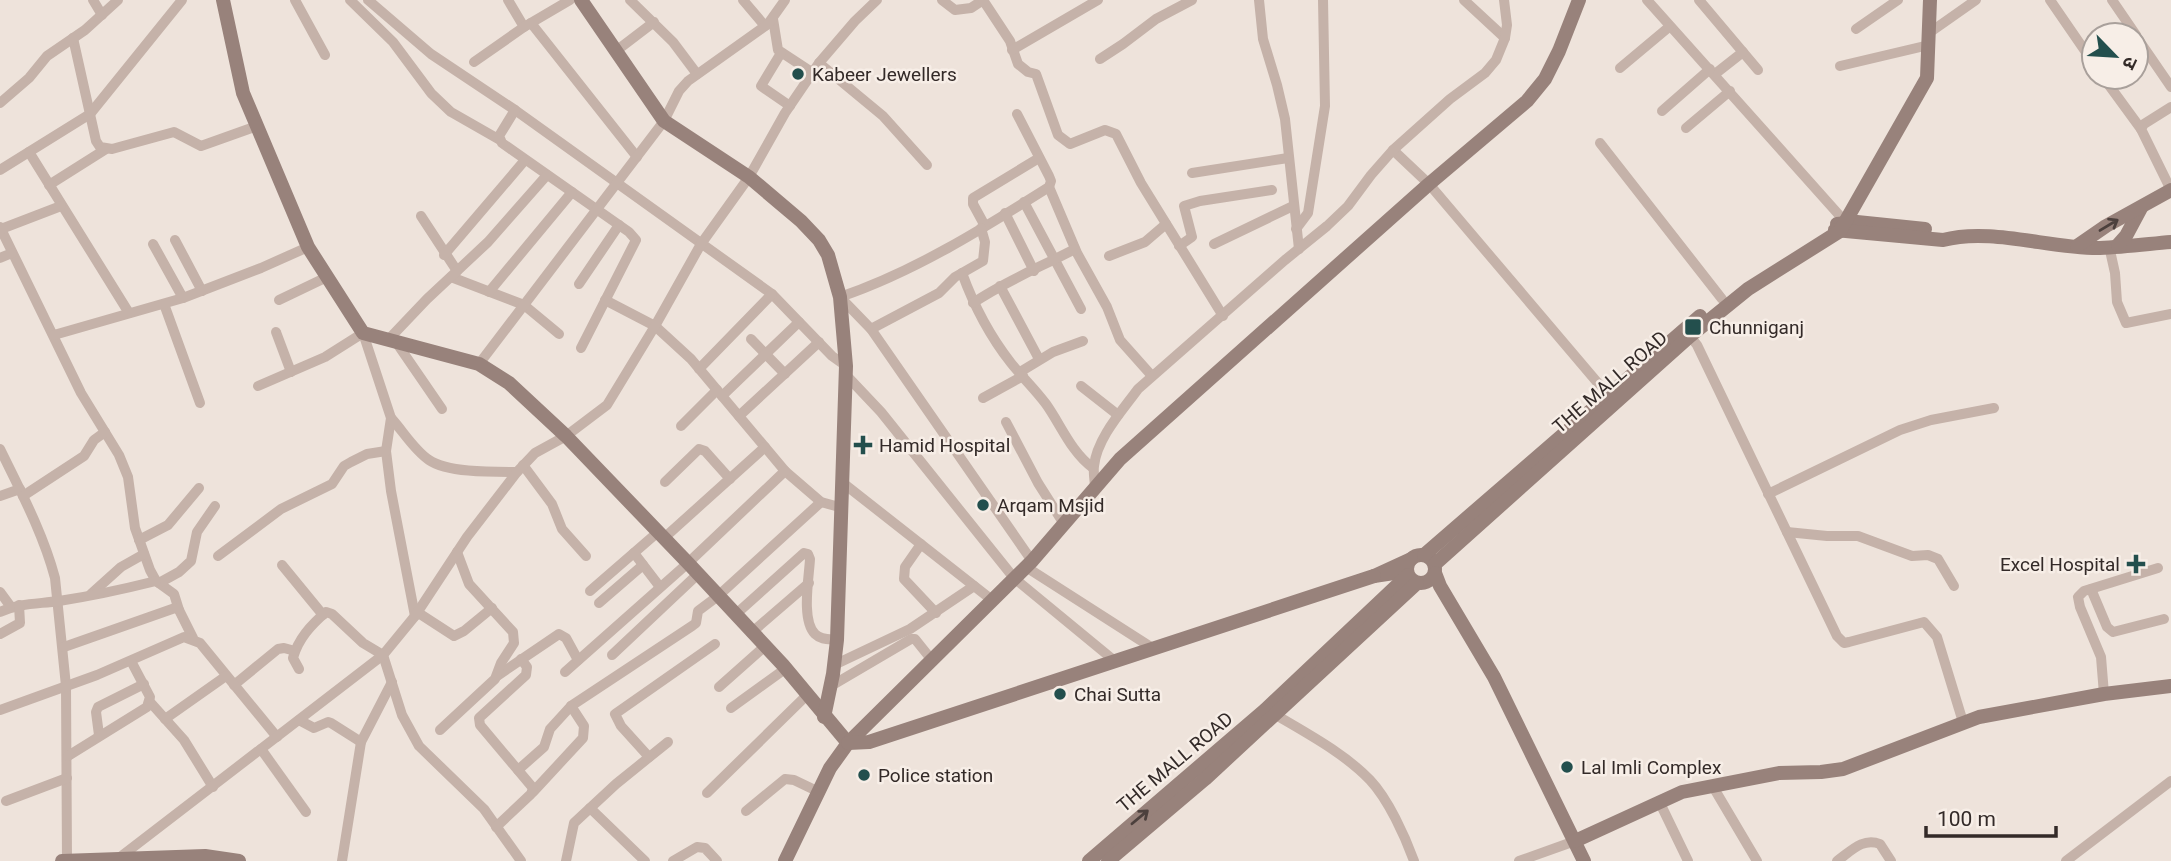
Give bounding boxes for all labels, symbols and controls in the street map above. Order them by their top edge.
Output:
north arrow [2080,21,2150,91]
text: उ [2117,53,2143,74]
place label: Kabeer Jewellers [812,63,957,86]
marker: Kabeer Jewellers [790,66,806,82]
one-way arrow [2098,218,2118,232]
place label: Chunniganj [1709,316,1804,339]
marker: Chunniganj [1683,317,1703,337]
street label: THE MALL ROAD [1548,326,1672,438]
place label: Hamid Hospital [879,434,1010,457]
marker: Hamid Hospital [853,435,873,455]
place label: Arqam Msjid [997,494,1104,517]
marker: Arqam Msjid [975,497,991,513]
place label: Excel Hospital [2000,553,2120,576]
marker: Excel Hospital [2126,554,2146,574]
place label: Chai Sutta [1074,683,1161,706]
marker: Chai Sutta [1052,686,1068,702]
street label: THE MALL ROAD [1112,707,1238,817]
place label: Lal Imli Complex [1581,756,1722,779]
marker: Lal Imli Complex [1559,759,1575,775]
place label: Police station [878,764,993,787]
marker: Police station [856,767,872,783]
scale bar [1926,794,2056,838]
text: 100 m [1937,807,1996,831]
one-way arrow [1131,809,1149,825]

